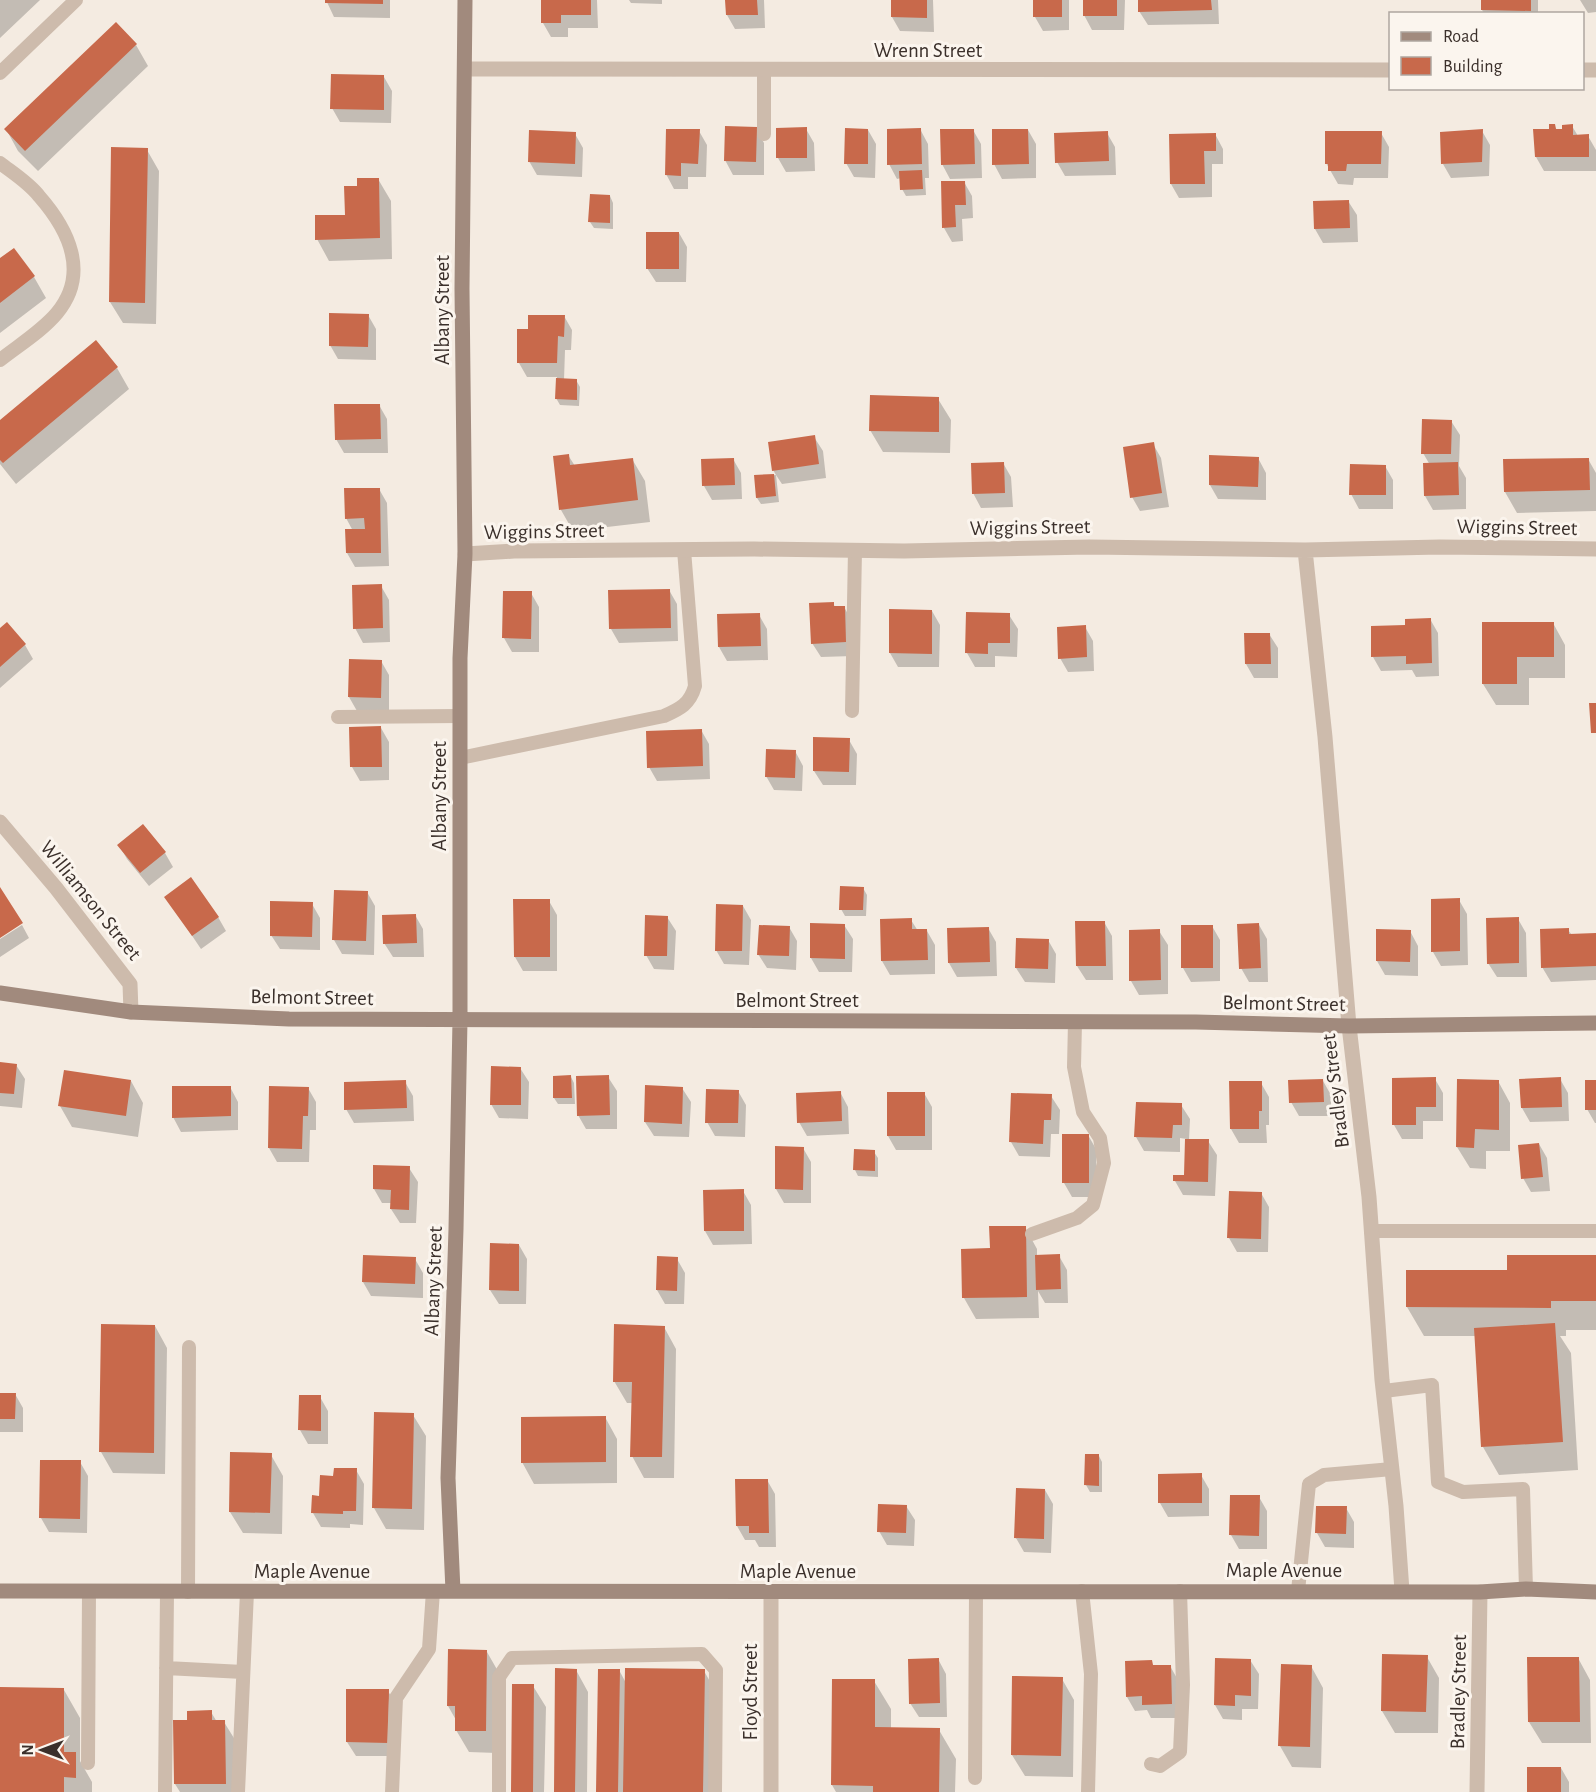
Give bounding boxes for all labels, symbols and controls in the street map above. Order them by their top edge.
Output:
legend [1389,12,1584,90]
text: Road [1443,28,1479,46]
street label: Wrenn Street [874,40,983,61]
text: Building [1443,58,1503,76]
street label: Albany Street [432,255,453,365]
street label: Wiggins Street [969,516,1091,539]
street label: Wiggins Street [1456,516,1578,539]
street label: Wiggins Street [483,520,605,543]
street label: Albany Street [429,741,450,851]
street label: Williamson Street [36,837,145,964]
street label: Belmont Street [250,986,374,1009]
street label: Belmont Street [735,990,859,1011]
street label: Belmont Street [1222,992,1346,1015]
street label: Bradley Street [1318,1032,1353,1149]
street label: Albany Street [421,1225,446,1336]
street label: Maple Avenue [1226,1560,1342,1581]
street label: Maple Avenue [254,1561,370,1582]
street label: Maple Avenue [740,1561,856,1582]
street label: Bradley Street [1447,1634,1470,1750]
street label: Floyd Street [740,1643,761,1740]
north arrow [12,1720,72,1780]
text: N [20,1744,36,1756]

